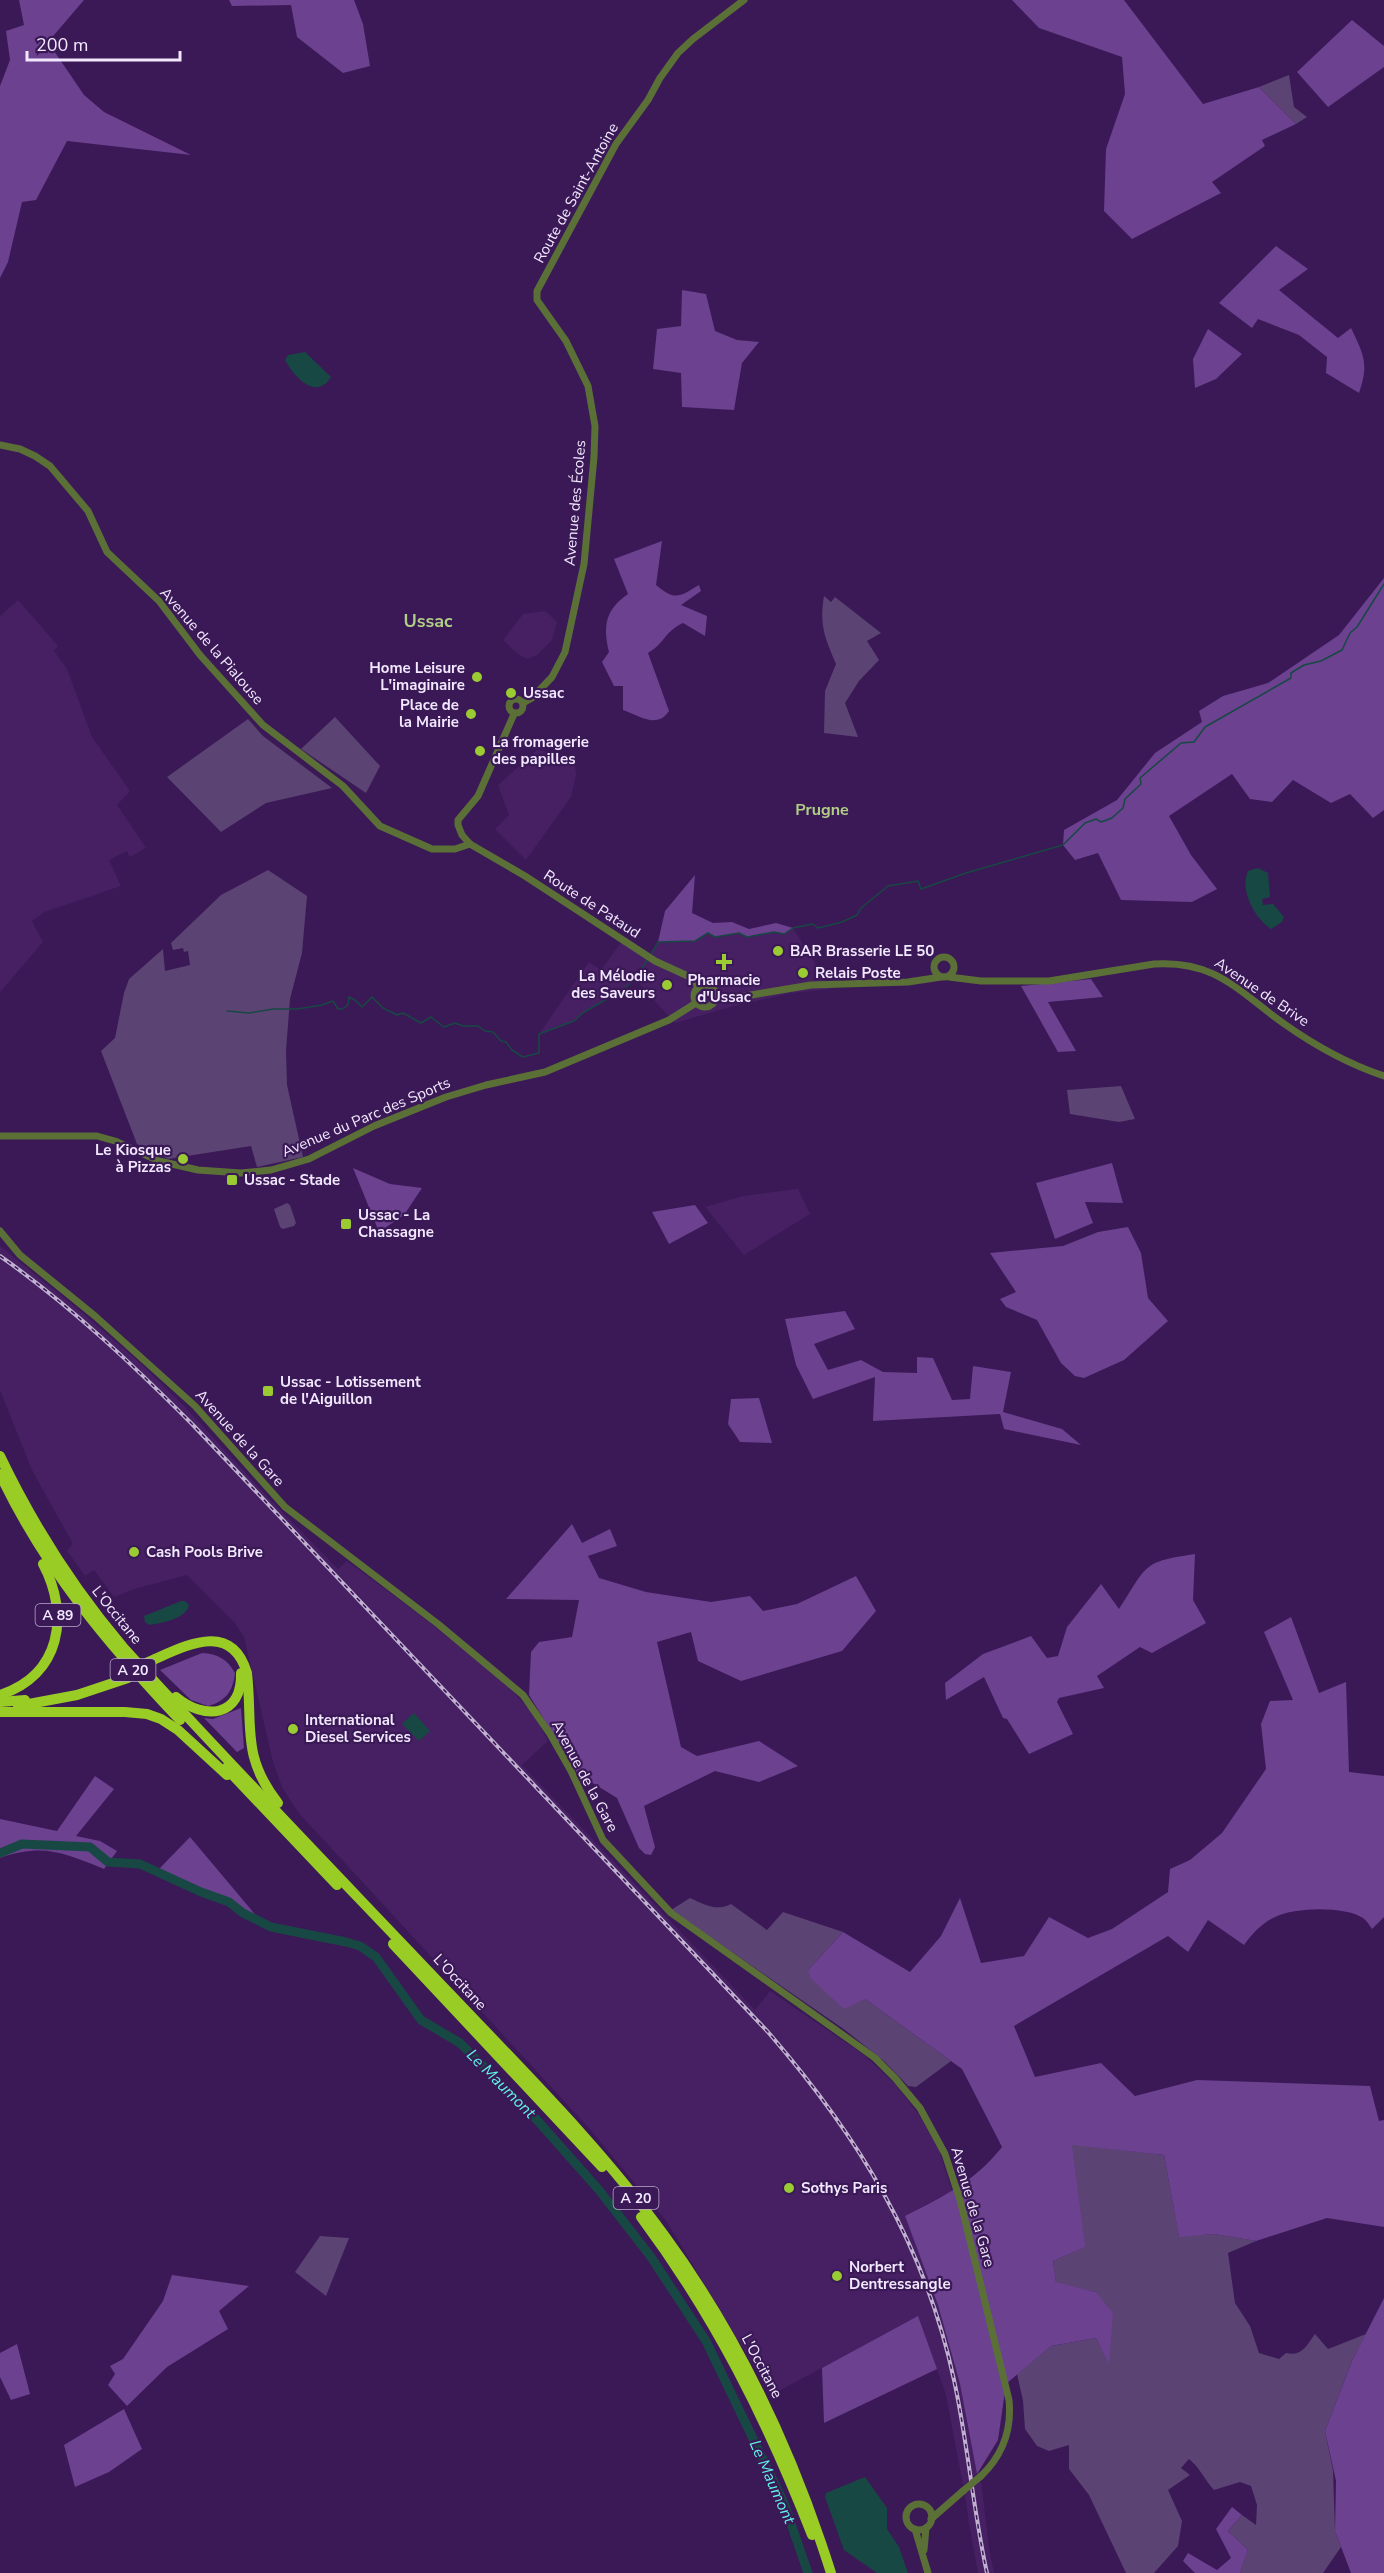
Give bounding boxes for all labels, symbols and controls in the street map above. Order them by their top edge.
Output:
scale bar [27,24,180,62]
text: 200 m [36,33,88,57]
street label: Route de Saint-Antoine [529,119,623,267]
street label: Avenue des Écoles [560,439,590,567]
street label: Avenue de la Pialouse [156,583,268,709]
district label: Ussac [403,609,453,633]
place label: Home Leisure L'imaginaire [369,658,465,695]
marker: Home Leisure L'imaginaire [470,670,484,684]
place label: Ussac [523,683,564,703]
marker: Ussac [504,686,518,700]
place label: Place de la Mairie [399,695,459,732]
marker: Place de la Mairie [464,707,478,721]
place label: La fromagerie des papilles [492,732,589,769]
marker: La fromagerie des papilles [473,744,487,758]
district label: Prugne [795,799,849,821]
street label: Route de Pataud [540,865,644,943]
place label: BAR Brasserie LE 50 [790,941,934,961]
marker: BAR Brasserie LE 50 [771,944,785,958]
street label: Avenue de Brive [1211,953,1313,1031]
marker: Pharmacie d'Ussac [717,955,731,969]
place label: Relais Poste [815,963,901,983]
place label: La Mélodie des Saveurs [571,966,655,1003]
marker: Relais Poste [796,966,810,980]
place label: Pharmacie d'Ussac [687,970,761,1007]
marker: La Mélodie des Saveurs [660,978,674,992]
street label: Avenue du Parc des Sports [279,1072,453,1162]
place label: Le Kiosque à Pizzas [95,1140,171,1177]
marker: Le Kiosque à Pizzas [176,1152,190,1166]
place label: Ussac - Stade [244,1170,340,1190]
marker: Ussac - Stade [225,1173,239,1187]
place label: Ussac - La Chassagne [358,1205,434,1242]
marker: Ussac - La Chassagne [339,1217,353,1231]
place label: Ussac - Lotissement de l'Aiguillon [280,1372,421,1409]
marker: Ussac - Lotissement de l'Aiguillon [261,1384,275,1398]
street label: Avenue de la Gare [191,1385,289,1491]
place label: Cash Pools Brive [146,1542,263,1562]
marker: Cash Pools Brive [127,1545,141,1559]
street label: L'Occitane [87,1582,147,1648]
road number: A 89 [36,1604,80,1626]
road number: A 20 [110,1659,156,1681]
place label: International Diesel Services [305,1710,411,1747]
street label: Avenue de la Gare [547,1717,623,1835]
marker: International Diesel Services [286,1722,300,1736]
street label: L'Occitane [429,1950,491,2014]
water label: Le Maumont [462,2045,541,2124]
street label: Avenue de la Gare [946,2145,1000,2269]
place label: Sothys Paris [801,2178,887,2198]
marker: Sothys Paris [782,2181,796,2195]
road number: A 20 [614,2187,658,2209]
place label: Norbert Dentressangle [849,2257,951,2294]
marker: Norbert Dentressangle [830,2269,844,2283]
street label: L'Occitane [737,2330,787,2402]
water label: Le Maumont [744,2437,800,2528]

